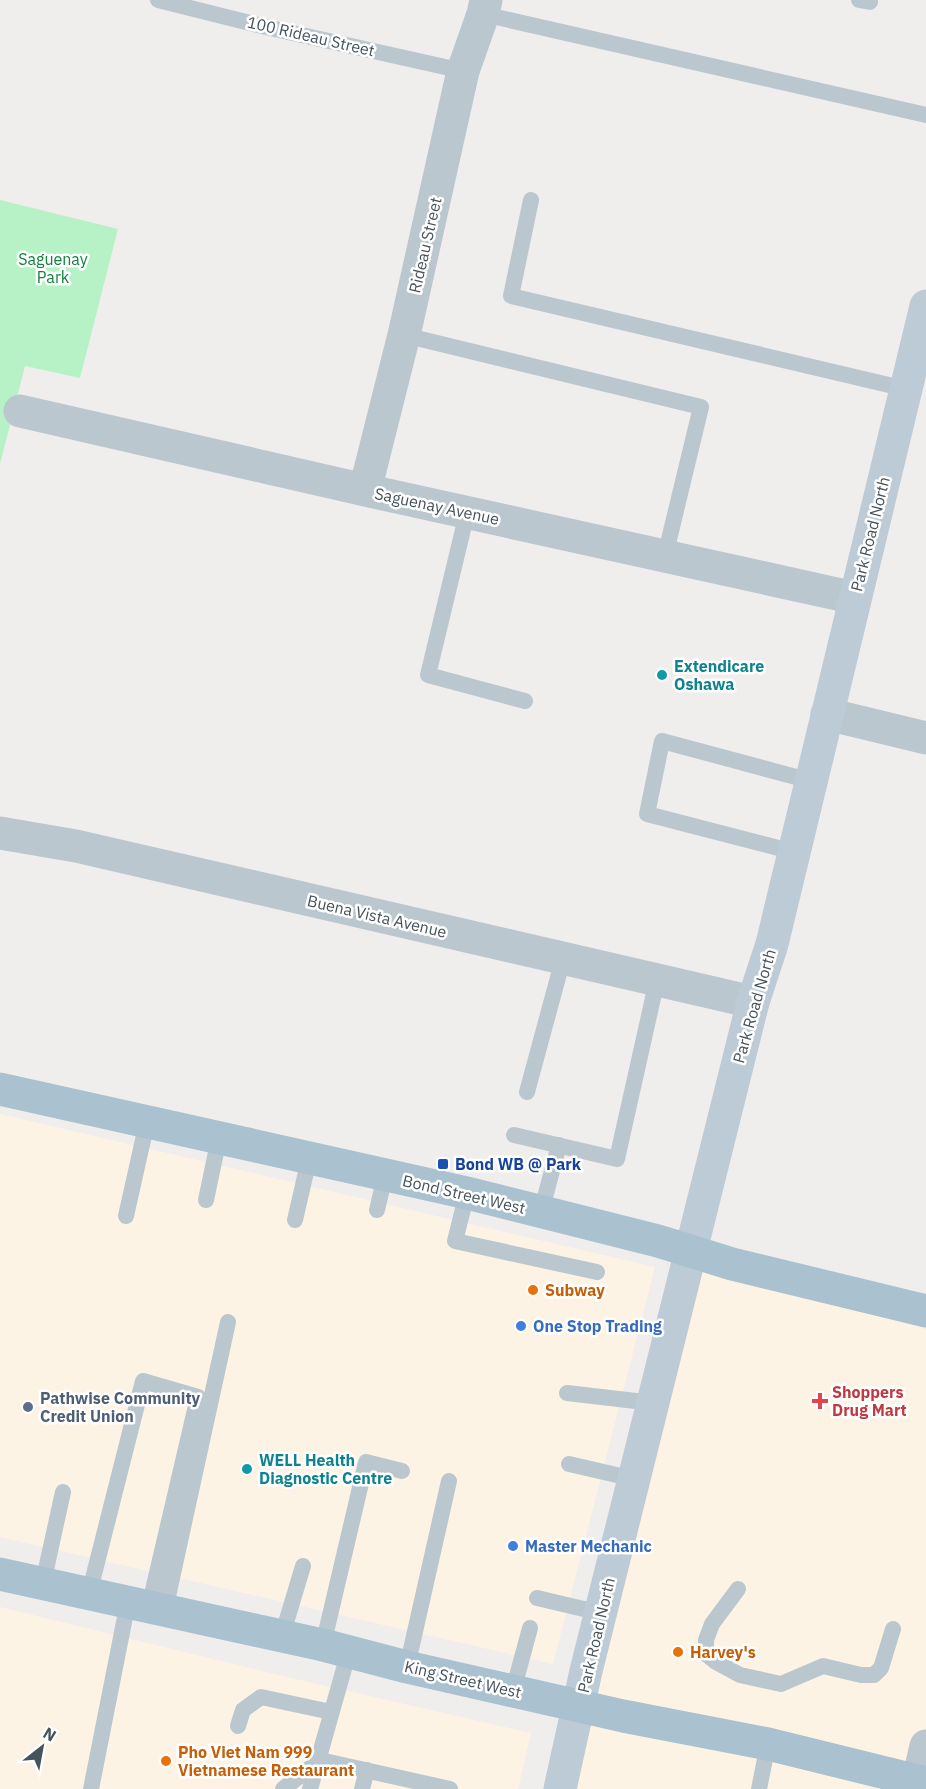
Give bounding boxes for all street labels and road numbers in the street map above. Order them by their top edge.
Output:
street label: 100 Rideau Street [245,12,377,60]
street label: Rideau Street [404,195,446,295]
street label: Park Road North [846,475,894,593]
street label: Saguenay Avenue [373,483,501,529]
street label: Buena Vista Avenue [305,890,449,942]
street label: Park Road North [728,947,780,1065]
street label: Bond Street West [401,1170,527,1218]
street label: Park Road North [573,1575,619,1695]
street label: King Street West [403,1656,523,1702]

